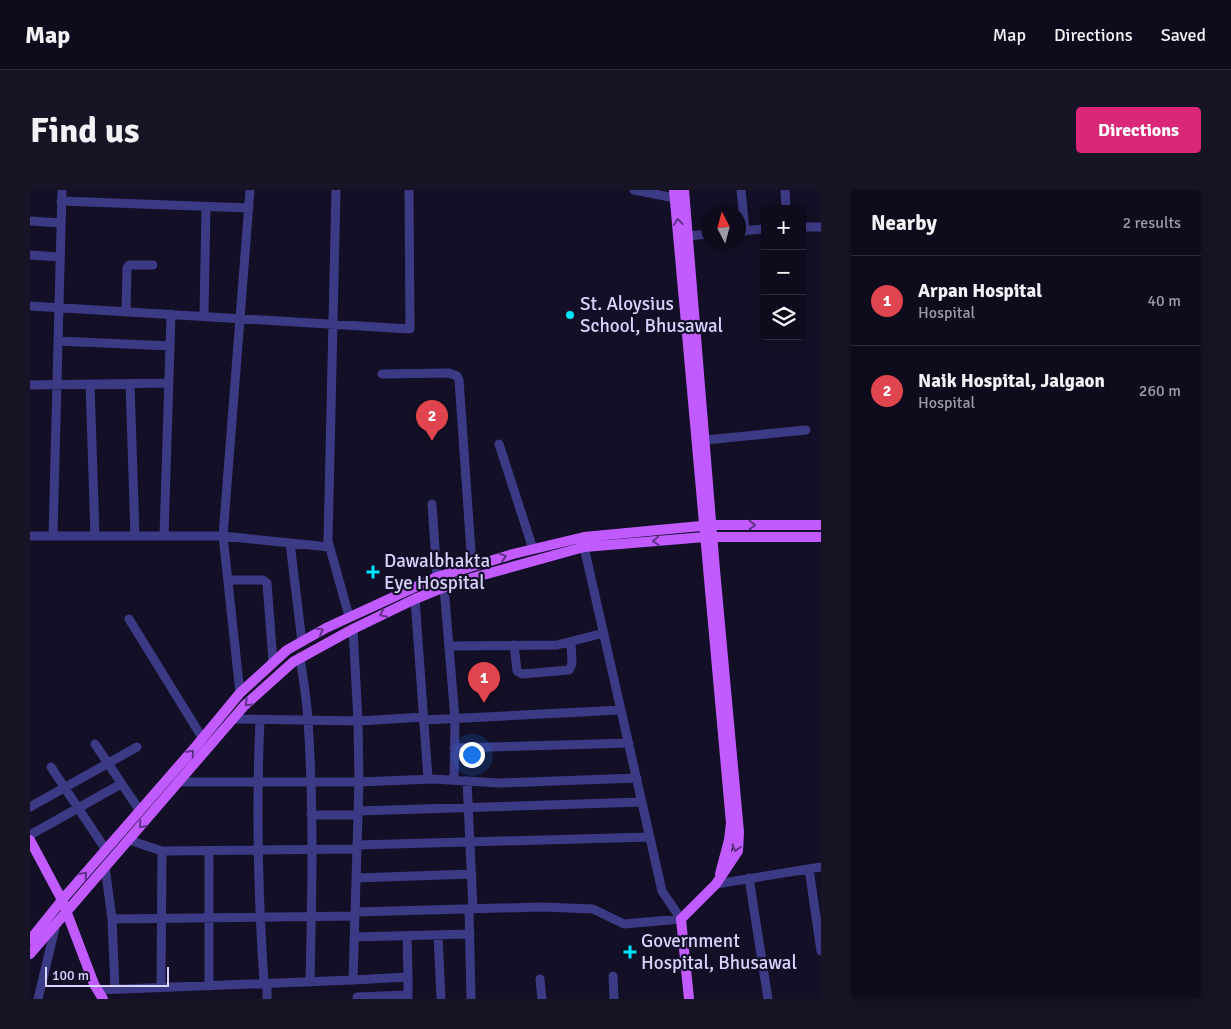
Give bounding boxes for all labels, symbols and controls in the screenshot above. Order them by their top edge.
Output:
text: Map [25,20,70,50]
text: Map [993,24,1026,46]
text: Directions [1054,24,1133,46]
text: Saved [1161,24,1206,46]
button: Directions [1076,107,1201,153]
text: Find us [30,109,140,152]
north arrow [701,205,746,250]
map controls [761,205,806,340]
button: + [761,205,806,250]
text: Nearby [871,210,937,236]
text: 2 results [1122,213,1181,233]
one-way arrow [672,218,683,226]
button: − [761,250,806,295]
text: Arpan Hospital [918,279,1042,303]
text: 1 [883,291,891,311]
text: 40 m [1147,291,1181,311]
place label: St. Aloysius School, Bhusawal [580,292,723,338]
button: layers [761,295,806,340]
text: Hospital [918,303,975,323]
marker: St. Aloysius School, Bhusawal [564,309,576,321]
text: Naik Hospital, Jalgaon [918,369,1105,393]
text: 2 [883,381,891,401]
text: 260 m [1139,381,1181,401]
text: Hospital [918,393,975,413]
pin: 2 [416,400,448,441]
one-way arrow [748,520,756,530]
one-way arrow [652,535,660,546]
place label: Dawalbhakta Eye Hospital [384,549,490,595]
one-way arrow [499,553,507,563]
marker: Dawalbhakta Eye Hospital [366,565,380,579]
one-way arrow [379,608,388,619]
one-way arrow [315,627,324,637]
pin: 1 [468,662,500,703]
one-way arrow [245,697,254,706]
your location [459,742,485,768]
one-way arrow [185,750,193,759]
one-way arrow [139,819,147,828]
one-way arrow [732,843,742,852]
one-way arrow [78,872,87,881]
place label: Government Hospital, Bhusawal [641,929,797,975]
marker: Government Hospital, Bhusawal [623,945,637,959]
scale bar [45,964,169,987]
text: 100 m [52,967,89,984]

